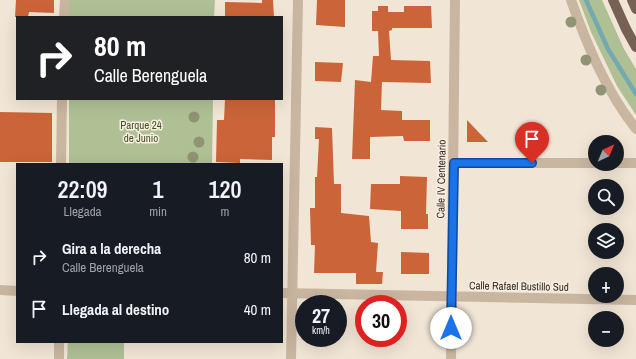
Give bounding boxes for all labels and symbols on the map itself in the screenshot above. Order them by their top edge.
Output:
park label: Parque 24 de Junio [120,118,162,145]
pin [515,122,549,163]
north arrow [588,135,624,171]
street label: Calle IV Centenario [433,140,449,218]
street label: Calle Rafael Bustillo Sud [469,278,569,294]
speed limit sign: 30 [355,295,407,347]
position arrow [430,307,472,349]

